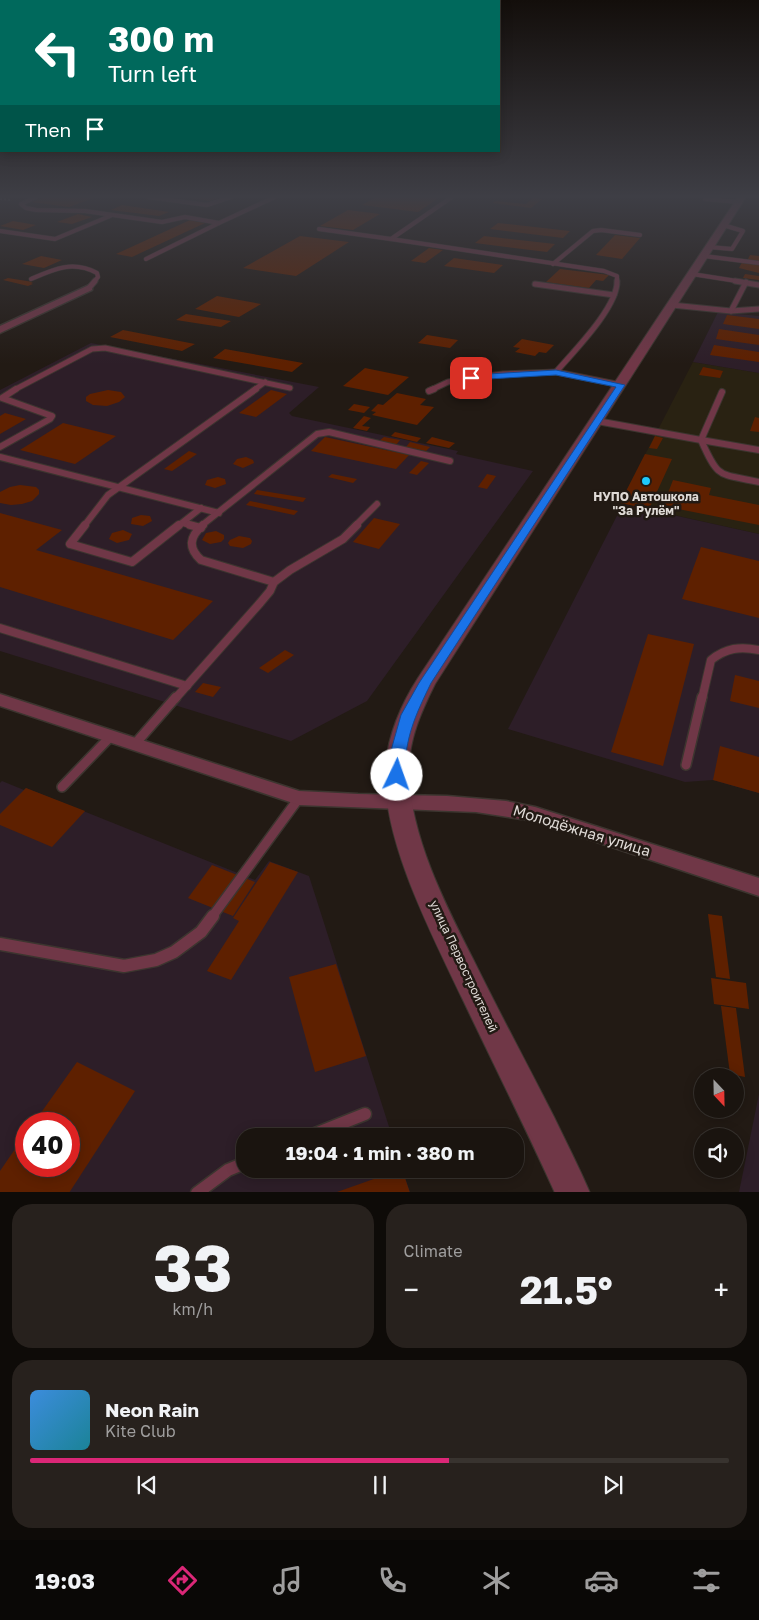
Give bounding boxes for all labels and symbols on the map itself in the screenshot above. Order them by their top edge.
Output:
pin [450,357,492,399]
marker: НУПО Автошкола "За Рулём" [640,475,652,487]
place label: НУПО Автошкола "За Рулём" [593,489,699,518]
position arrow [370,748,422,800]
street label: Молодёжная улица [511,801,653,859]
street label: улица Первостроителей [427,898,501,1034]
north arrow [694,1068,744,1118]
speed limit sign: 40 [15,1112,80,1177]

